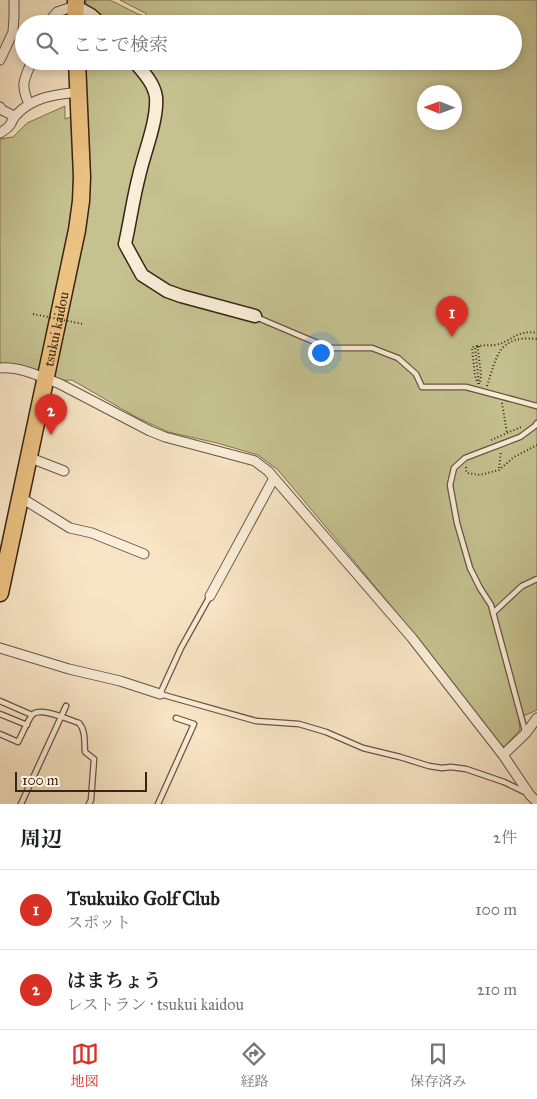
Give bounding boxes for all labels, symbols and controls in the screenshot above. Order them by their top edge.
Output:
search box [15,15,522,70]
icon: search [33,29,61,57]
text: ここで検索 [73,33,168,56]
north arrow [417,85,462,130]
street label: tsukui kaidou [40,289,73,368]
pin: 1 [436,296,468,337]
your location [308,340,334,366]
pin: 2 [35,394,67,435]
scale bar [15,769,148,792]
text: 100 m [22,772,59,789]
text: 周辺 [20,826,62,852]
text: 2件 [493,828,517,847]
text: Tsukuiko Golf Club [67,887,220,910]
text: 1 [33,900,39,919]
text: 100 m [475,900,517,919]
text: スポット [67,913,131,932]
text: はまちょう [67,969,162,992]
text: 2 [32,980,40,999]
text: 210 m [477,980,517,999]
text: レストラン · tsukui kaidou [67,995,244,1014]
tab: 地図 [71,1040,99,1090]
tab: 経路 [240,1040,268,1090]
tab: 保存済み [410,1040,466,1090]

